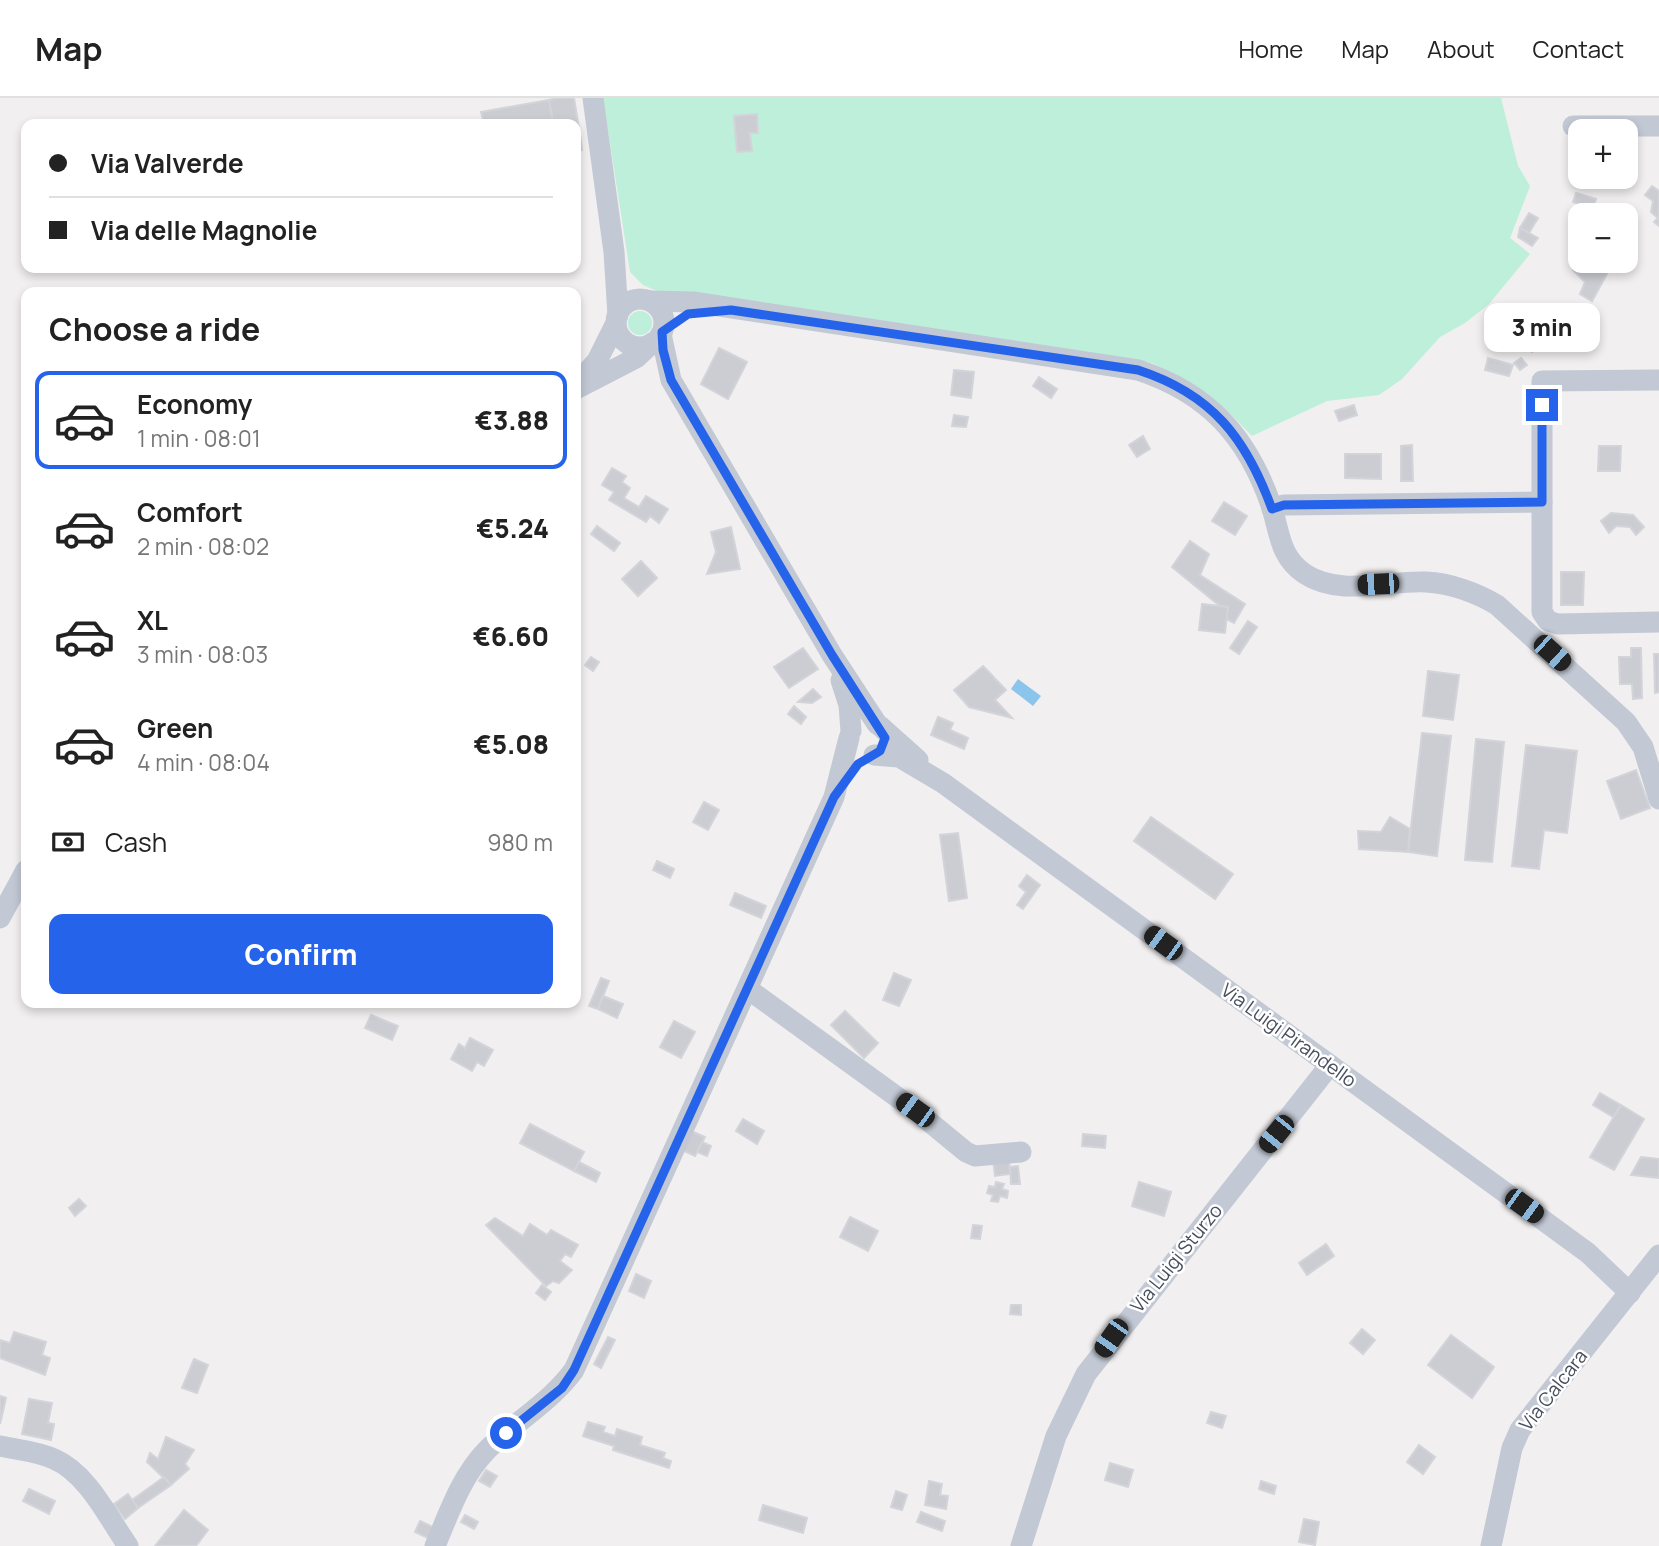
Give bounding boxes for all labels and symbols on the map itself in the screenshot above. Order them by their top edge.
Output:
callout: 3 min [1484,303,1600,352]
route end [1526,389,1558,421]
car [1357,573,1400,595]
car [1530,631,1575,675]
car [1140,922,1187,964]
street label: Via Luigi Pirandello [1216,977,1362,1093]
car [892,1089,939,1131]
car [1255,1111,1298,1157]
car [1501,1185,1548,1227]
street label: Via Luigi Sturzo [1124,1198,1228,1318]
car [1091,1315,1132,1361]
street label: Via Calcara [1513,1344,1593,1436]
route start [490,1417,522,1449]

